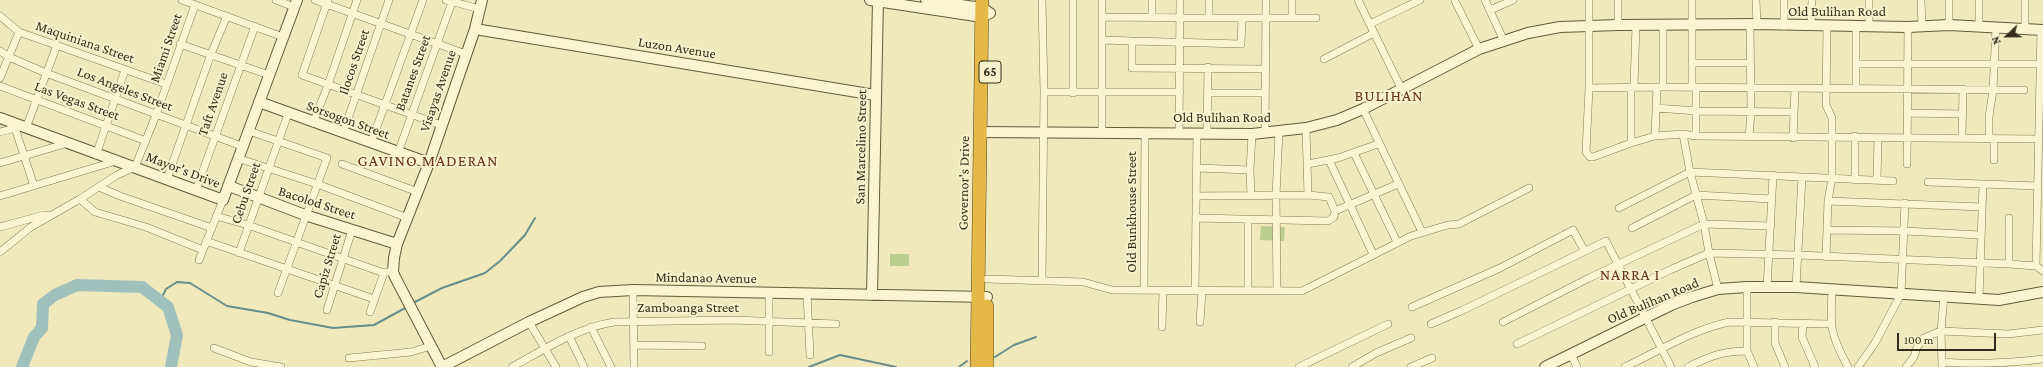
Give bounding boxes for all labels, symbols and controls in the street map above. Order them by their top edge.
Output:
street label: Old Bulihan Road [1788,4,1886,20]
street label: Miami Street [146,11,186,85]
north arrow [1987,16,2027,56]
street label: Maquiniana Street [33,17,137,67]
street label: Ilocos Street [335,27,373,97]
street label: Batanes Street [391,33,435,113]
street label: Luzon Avenue [637,34,717,62]
text: N [1989,35,2003,46]
street label: Visayas Avenue [416,48,460,134]
road number: 65 [979,61,1001,83]
street label: Los Angeles Street [75,63,175,115]
street label: Taft Avenue [194,70,232,138]
street label: Las Vegas Street [32,78,122,124]
district label: BULIHAN [1354,86,1424,106]
street label: San Marcelino Street [852,89,870,205]
street label: Sorsogon Street [304,97,392,143]
street label: Old Bulihan Road [1173,110,1271,126]
street label: Governor's Drive [955,136,973,230]
street label: Mayor's Drive [144,148,222,192]
district label: GAVINO MADERAN [358,151,498,171]
street label: Old Bunkhouse Street [1124,151,1140,273]
street label: Cebu Street [228,160,264,226]
street label: Bacolod Street [276,183,358,223]
street label: Capiz Street [309,231,345,301]
district label: NARRA I [1600,265,1660,285]
street label: Mindanao Avenue [655,269,757,287]
street label: Old Bulihan Road [1605,274,1701,328]
street label: Zamboanga Street [637,300,739,316]
scale bar [1899,325,1998,351]
text: 100 m [1904,333,1933,347]

